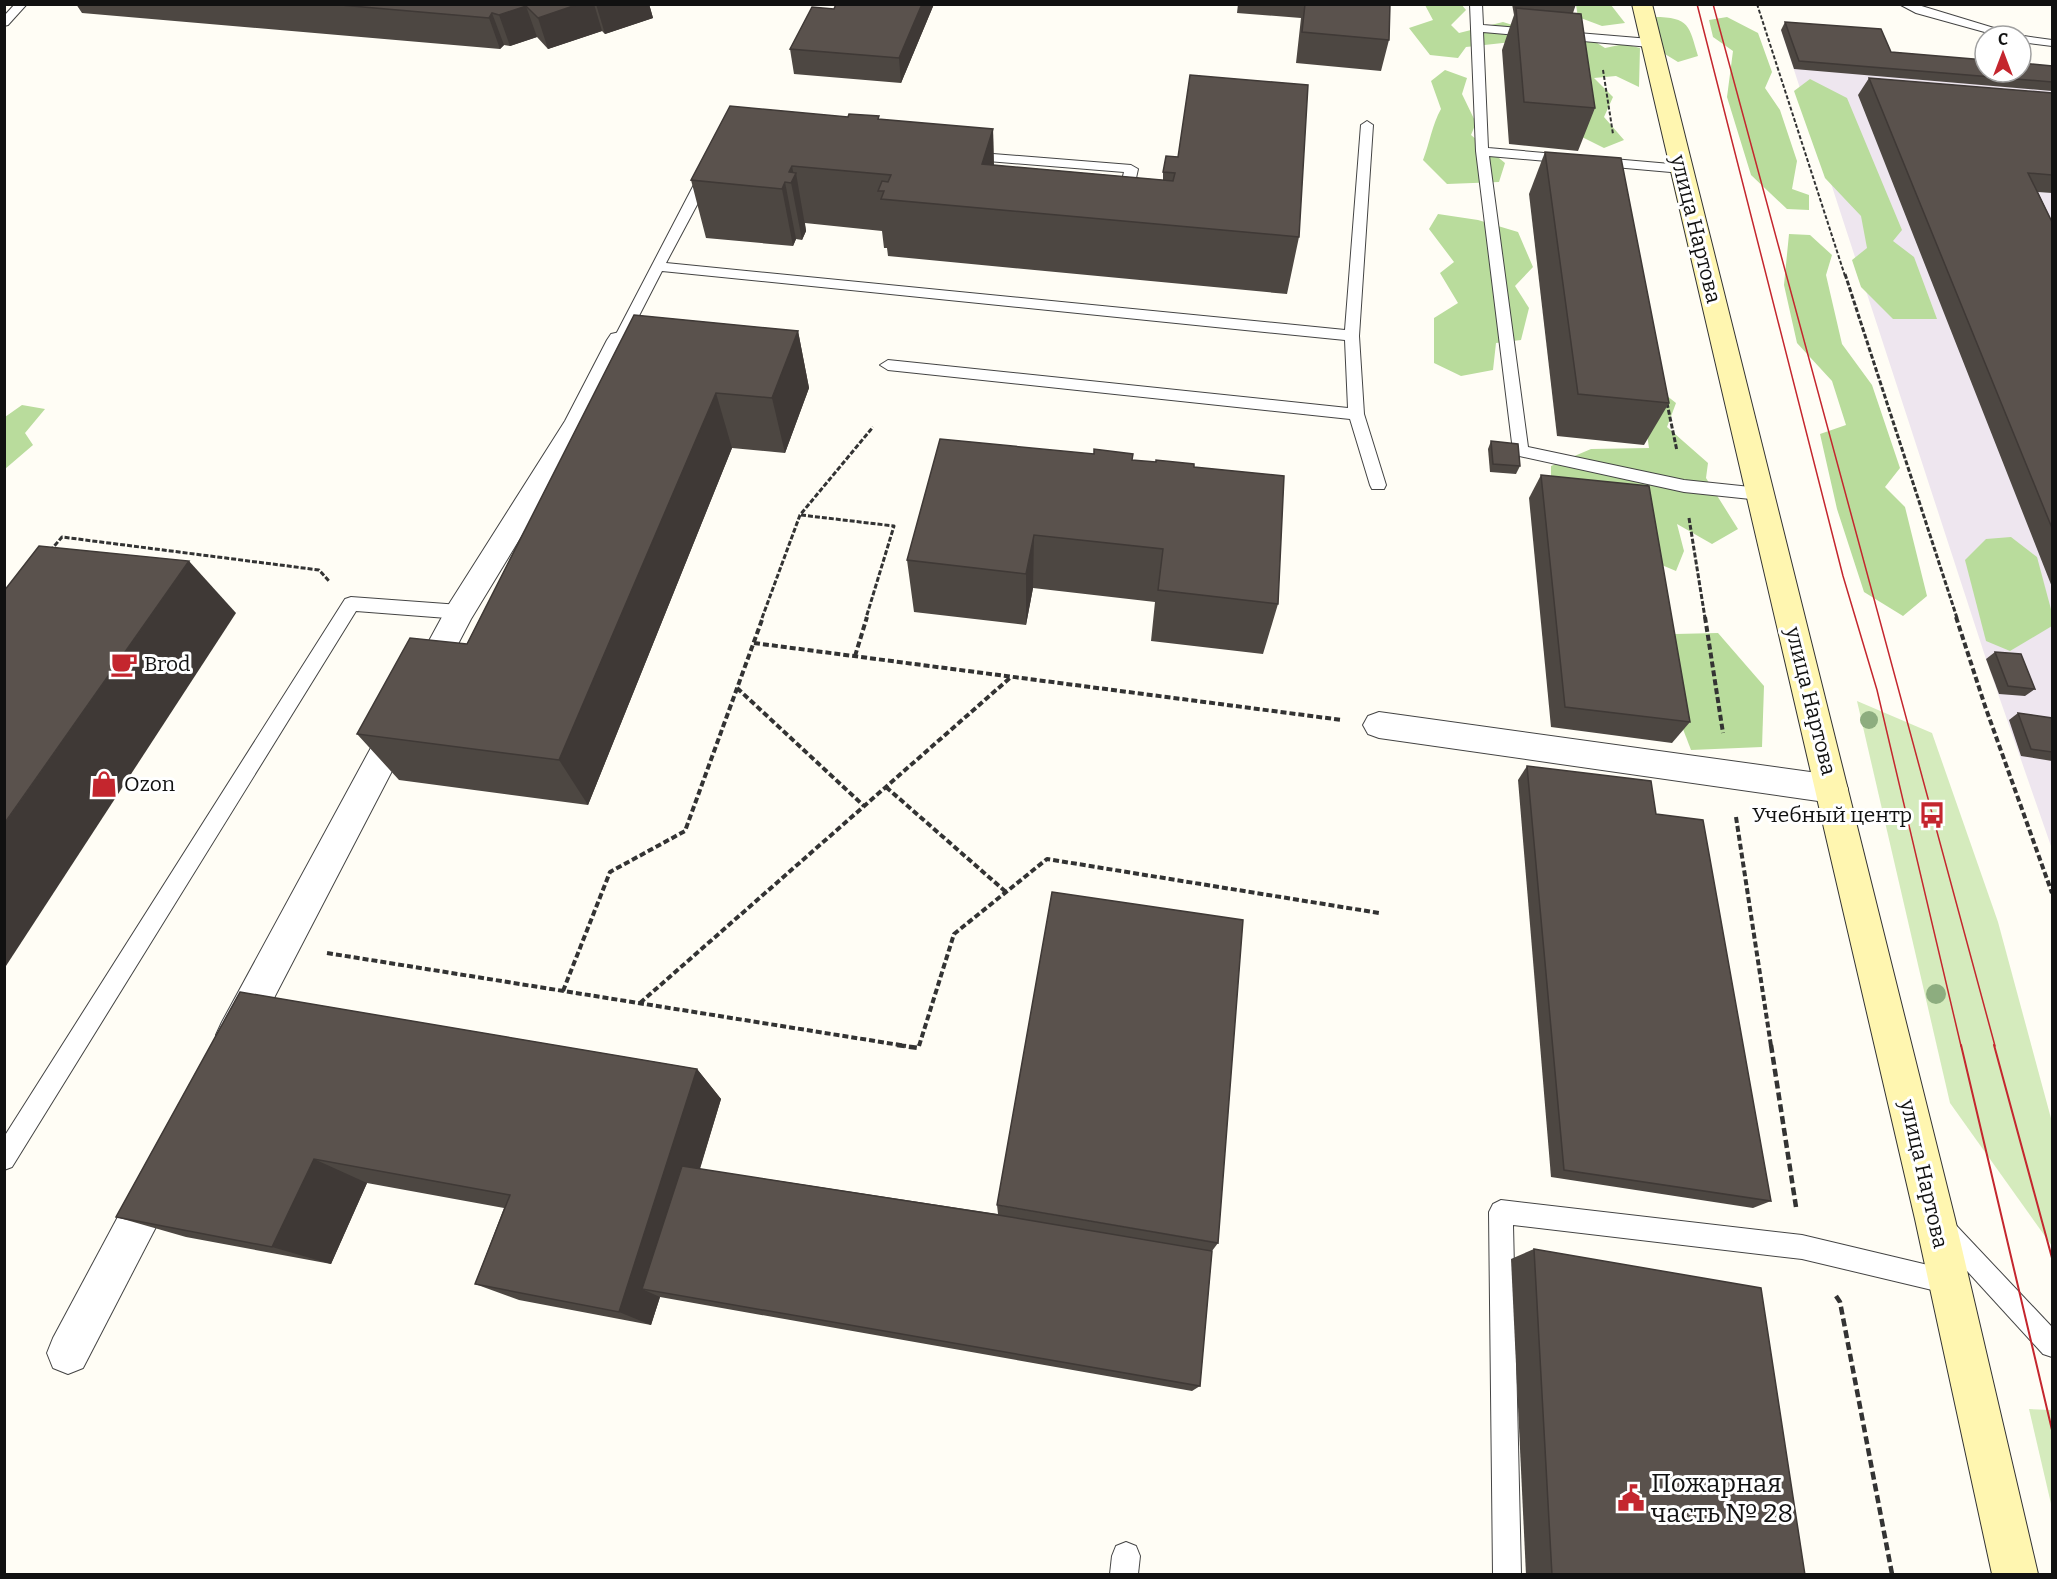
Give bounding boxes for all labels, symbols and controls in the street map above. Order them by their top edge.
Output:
north arrow [1973,24,2033,84]
text: С [1998,30,2008,49]
street label: улица Нартова [1665,151,1727,306]
street label: улица Нартова [1780,623,1842,778]
cafe icon: Brod [109,649,139,679]
place label: Brod [144,651,190,677]
shop icon: Ozon [89,769,119,799]
place label: Ozon [124,771,175,797]
bus stop icon: Учебный центр [1917,800,1947,830]
place label: Учебный центр [1752,802,1912,828]
street label: улица Нартова [1894,1096,1954,1251]
place label: Пожарная часть № 28 [1650,1468,1793,1529]
public building icon: Пожарная часть № 28 [1616,1483,1646,1513]

